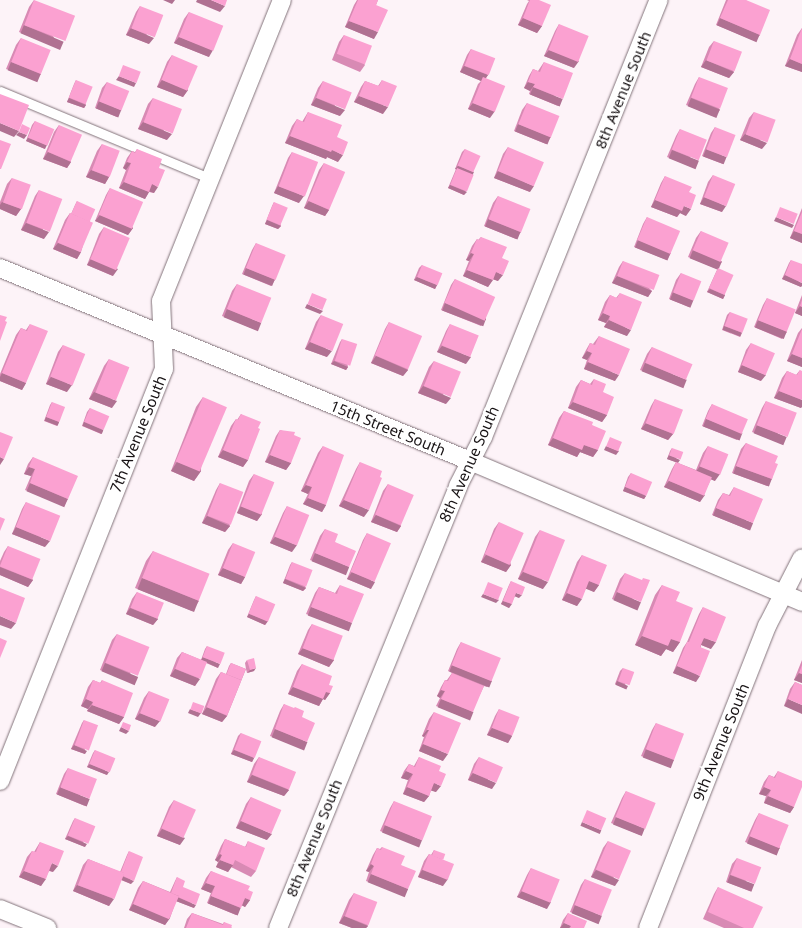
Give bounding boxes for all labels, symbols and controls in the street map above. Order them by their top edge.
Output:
street label: 8th Avenue South [591,29,655,151]
street label: 7th Avenue South [106,373,170,495]
street label: 15th Street South [328,397,448,459]
street label: 8th Avenue South [435,403,503,525]
street label: 9th Avenue South [689,681,753,803]
street label: 8th Avenue South [282,777,346,899]

